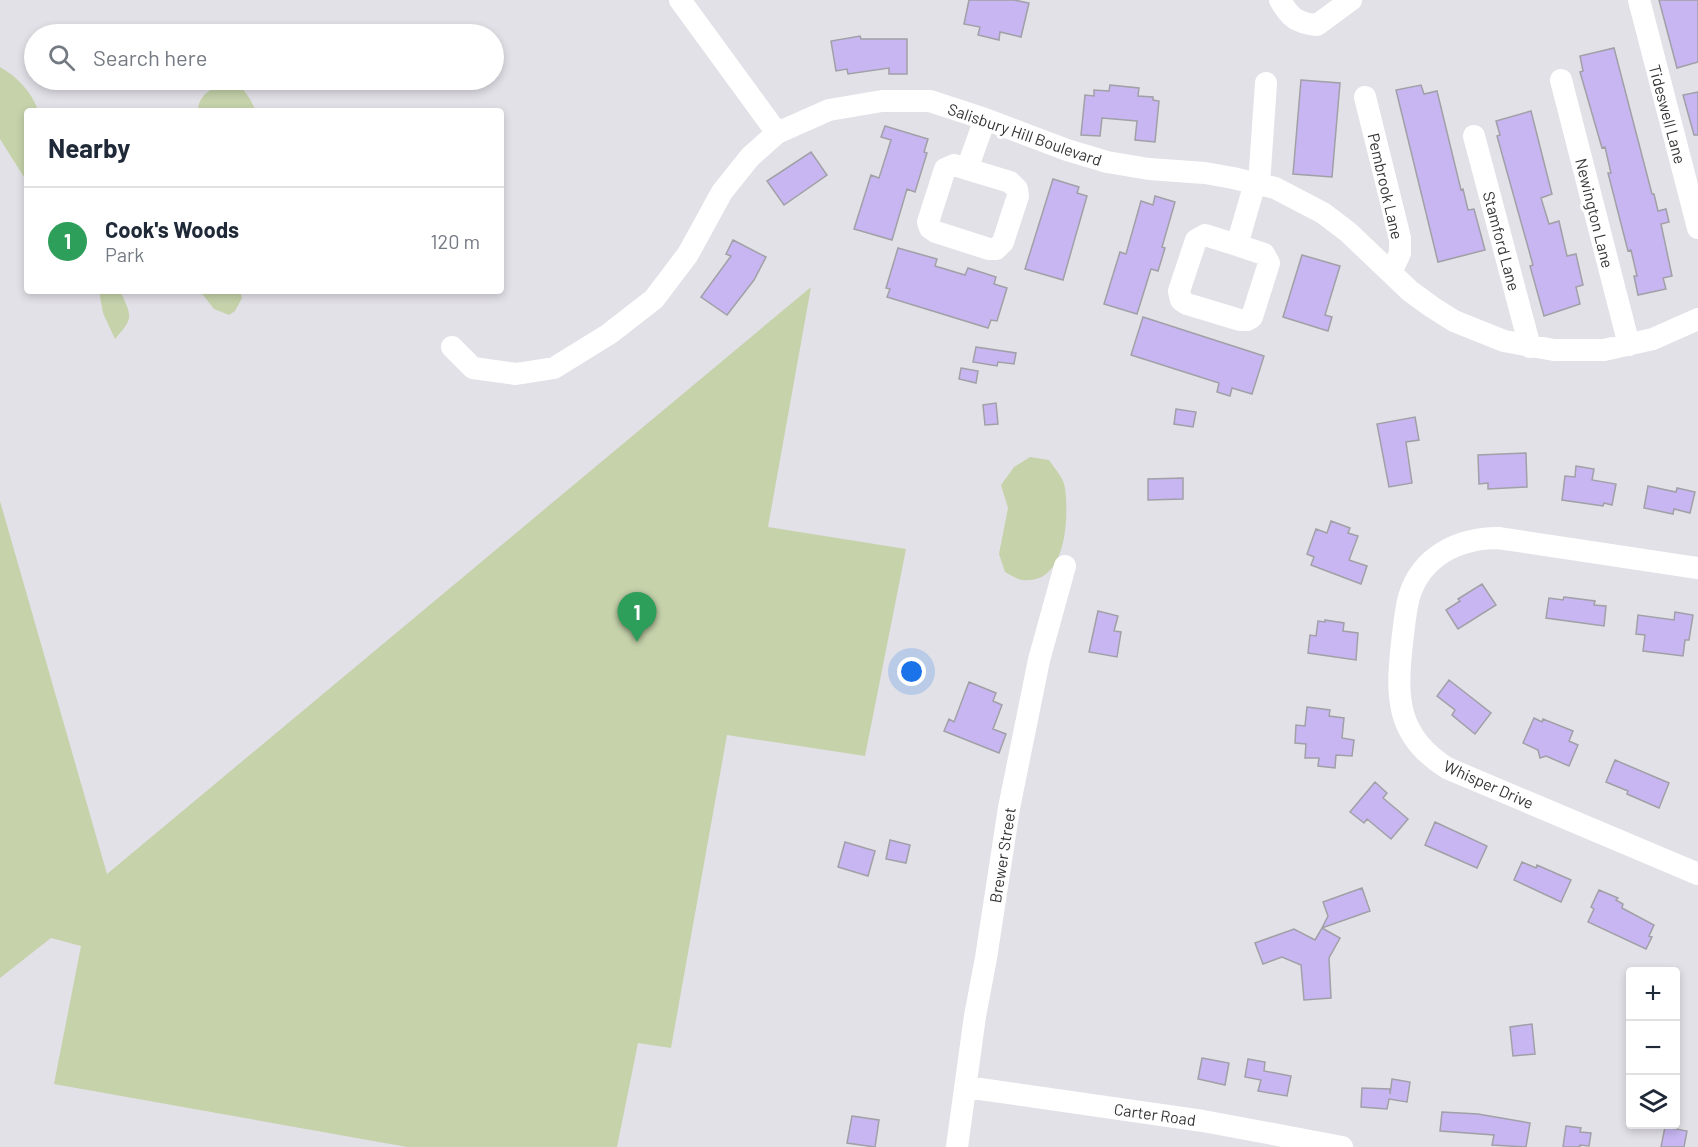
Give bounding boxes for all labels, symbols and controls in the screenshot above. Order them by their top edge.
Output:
search box [24,24,504,90]
icon: search [45,41,78,74]
text: Search here [93,44,207,70]
street label: Tideswell Lane [1646,62,1690,166]
street label: Salisbury Hill Boulevard [945,99,1105,169]
street label: Pembrook Lane [1365,131,1407,241]
text: Nearby [48,132,130,163]
street label: Newington Lane [1572,156,1618,270]
street label: Stamford Lane [1480,189,1524,293]
text: Cook's Woods [105,216,239,242]
text: 1 [64,229,71,253]
text: 120 m [430,229,480,253]
text: Park [105,242,144,266]
pin: 1 [618,592,656,642]
your location [897,657,926,686]
street label: Whisper Drive [1441,756,1537,812]
street label: Brewer Street [985,806,1019,904]
map controls [1626,967,1680,1129]
button: + [1626,967,1680,1021]
button: − [1626,1021,1680,1075]
button: layers [1626,1075,1680,1129]
street label: Carter Road [1113,1099,1197,1129]

